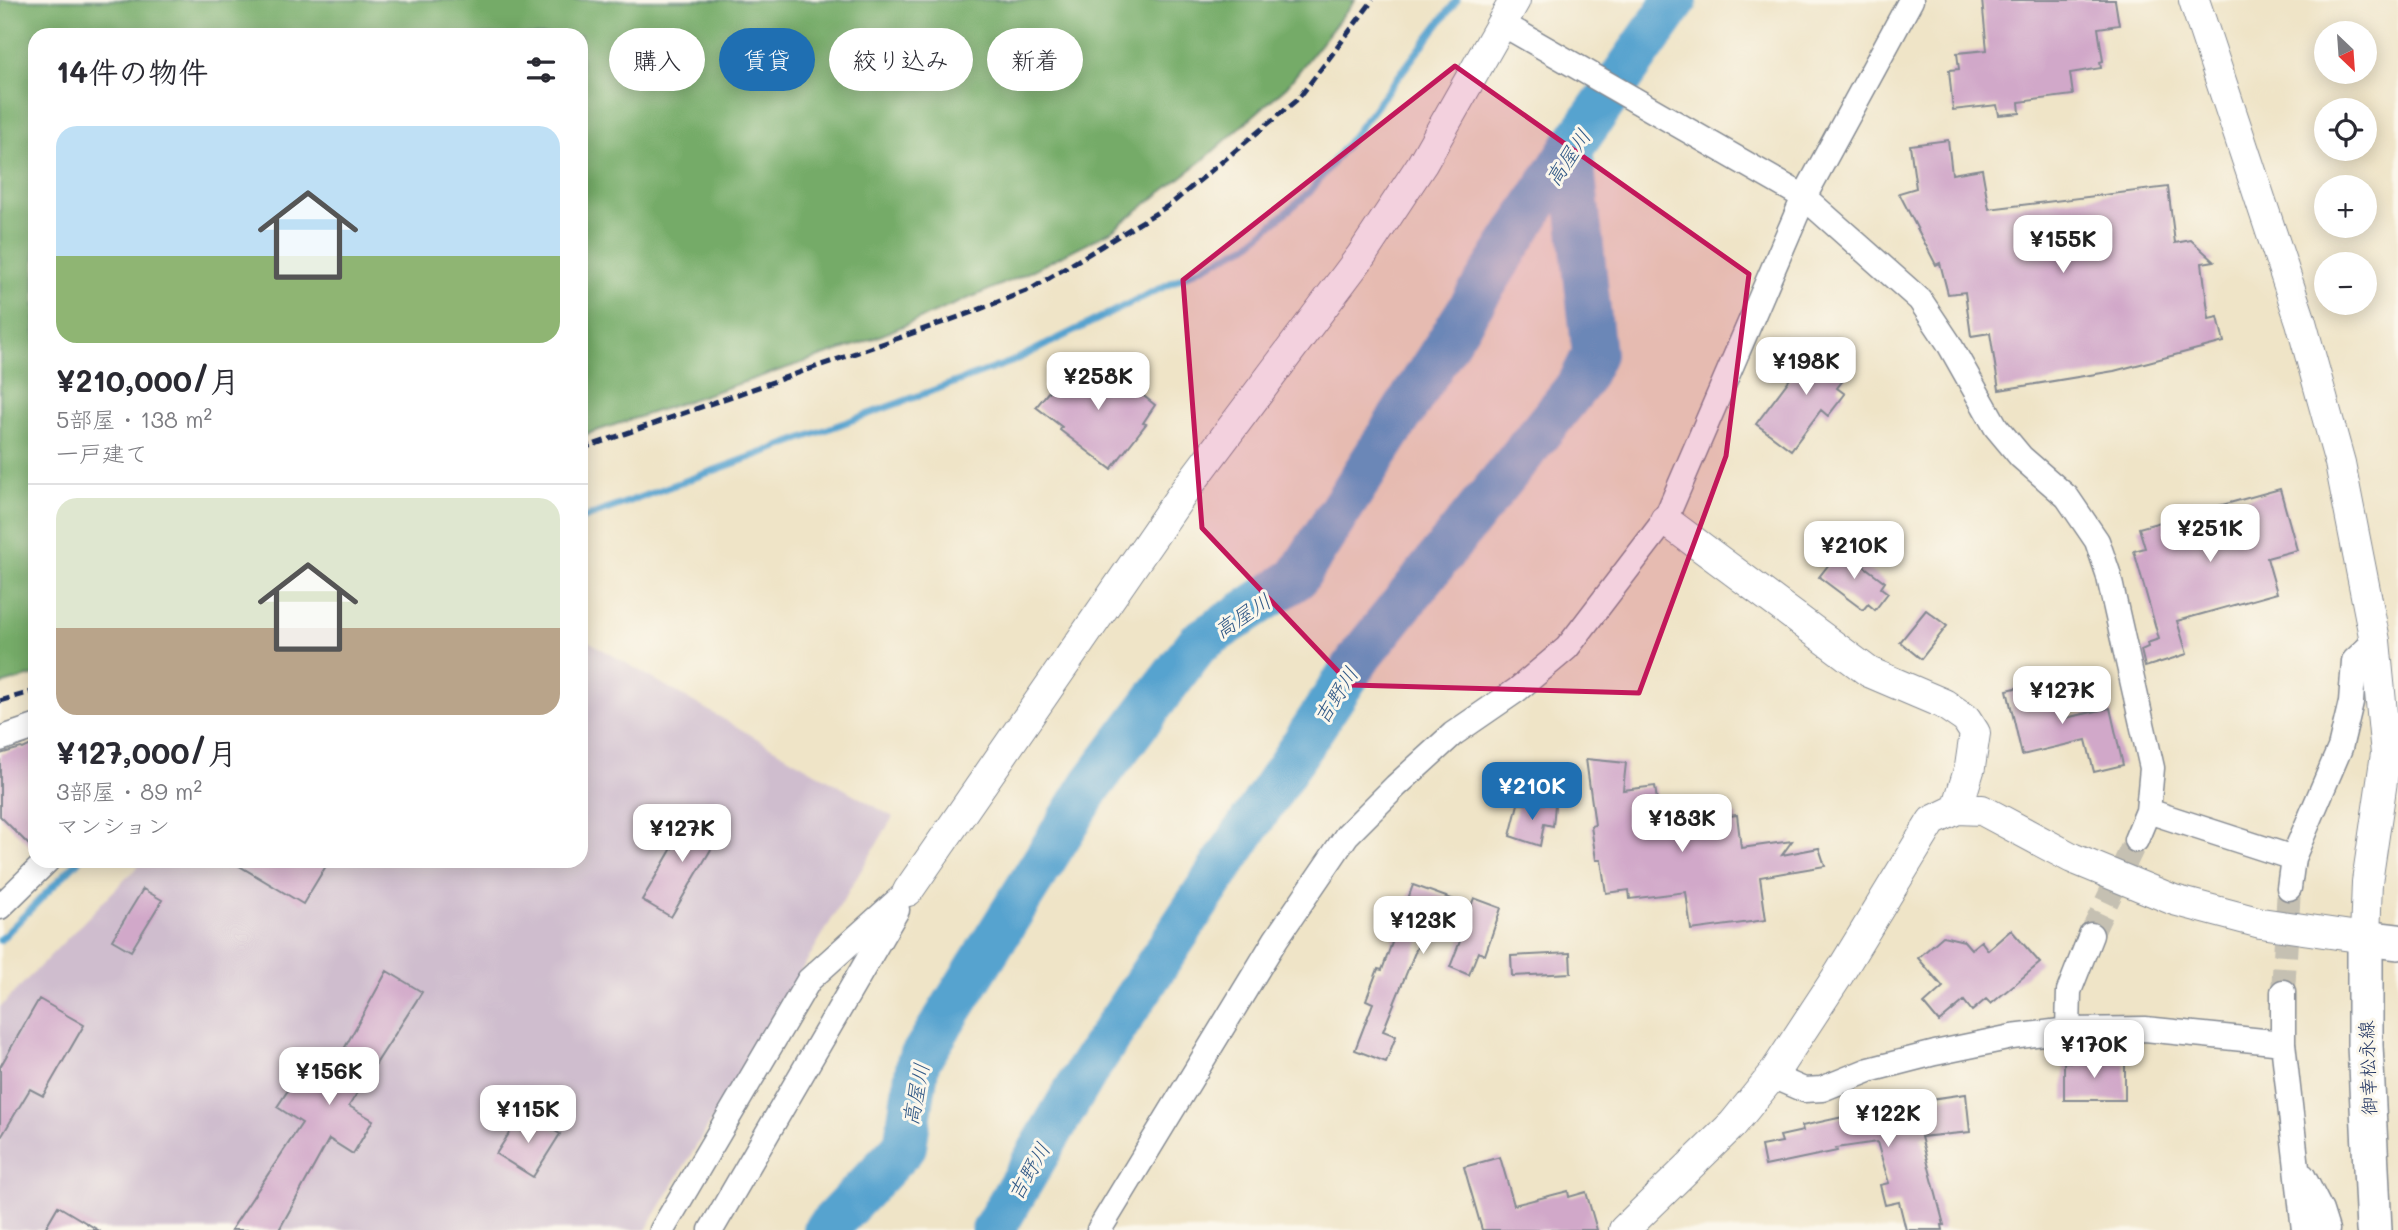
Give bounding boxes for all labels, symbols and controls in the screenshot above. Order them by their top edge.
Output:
north arrow [2314,21,2376,84]
map controls [2314,21,2377,315]
chip: 購入 [609,28,705,91]
chip: 賃貸 [719,28,815,91]
chip: 絞り込み [829,28,973,91]
chip: 新着 [987,28,1083,91]
text: 14件の物件 [56,51,208,91]
icon: filters [522,51,560,89]
button: locate [2314,98,2377,161]
water label: 高屋川 [1538,123,1596,191]
icon: home [245,172,371,298]
button: + [2314,175,2377,238]
pin: ¥155K [2014,216,2112,275]
text: ¥155K [2029,223,2097,253]
button: − [2314,252,2377,315]
pin: ¥198K [1757,338,1855,397]
text: ¥198K [1772,345,1840,375]
pin: ¥258K [1049,352,1147,412]
text: ¥210,000/月 [56,360,240,400]
text: ¥258K [1063,360,1133,390]
text: 5部屋 · 138 m² [56,404,212,434]
text: 一戸建て [56,438,148,468]
pin: ¥251K [2161,504,2259,564]
text: ¥251K [2177,512,2243,542]
pin: ¥210K [1805,522,1903,581]
text: ¥210K [1820,529,1888,559]
icon: home [245,544,371,670]
water label: 高屋川 [1208,587,1276,643]
water label: 吉野川 [1307,661,1363,729]
pin: ¥127K [2013,666,2111,726]
text: ¥127K [2029,674,2095,704]
text: ¥127,000/月 [56,732,237,772]
pin: ¥210K [1483,762,1581,822]
text: ¥210K [1498,770,1566,800]
text: 3部屋 · 89 m² [56,776,202,806]
pin: ¥183K [1633,794,1731,854]
text: ¥183K [1648,802,1716,832]
pin: ¥127K [633,804,731,864]
text: マンション [56,810,170,840]
text: ¥127K [649,812,715,842]
pin: ¥123K [1374,897,1472,956]
text: ¥123K [1389,904,1457,934]
pin: ¥170K [2045,1020,2143,1080]
street label: 御幸松永線 [2353,1020,2381,1116]
text: ¥170K [2060,1028,2128,1058]
pin: ¥156K [280,1048,378,1107]
text: ¥156K [295,1055,363,1085]
water label: 高屋川 [896,1061,934,1127]
pin: ¥115K [479,1086,577,1145]
pin: ¥122K [1839,1090,1937,1149]
text: ¥115K [496,1093,560,1123]
text: ¥122K [1855,1097,1921,1127]
water label: 吉野川 [1001,1137,1055,1205]

